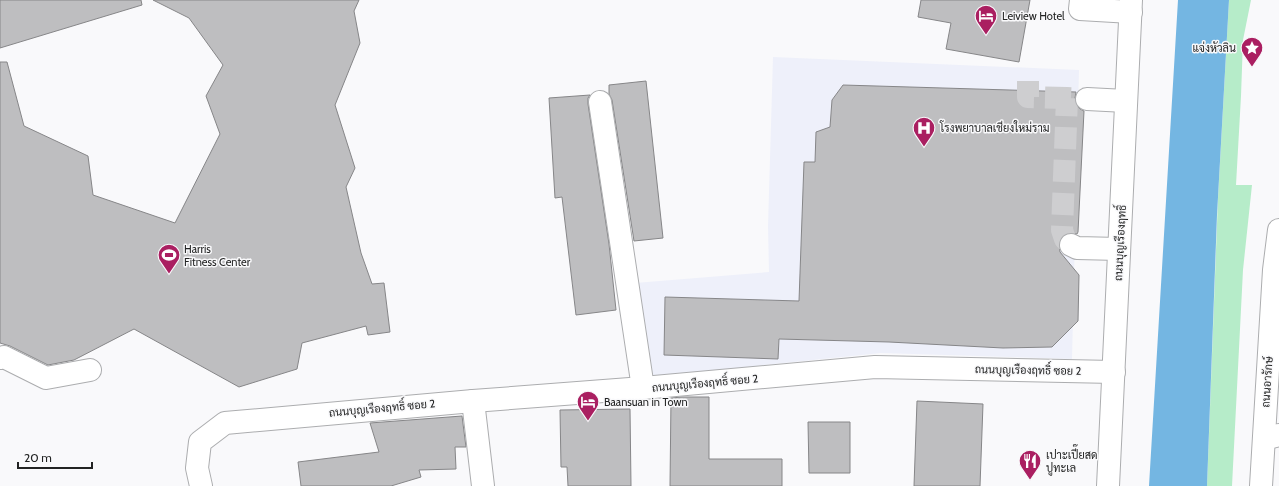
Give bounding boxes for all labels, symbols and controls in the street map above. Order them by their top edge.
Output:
hotel icon: Leiview Hotel [973,3,999,36]
place label: Leiview Hotel [1002,9,1065,23]
place icon: แจ่งหัวลิน [1239,35,1265,68]
place label: แจ่งหัวลิน [1193,41,1236,55]
hospital icon: โรงพยาบาลเชียงใหม่ราม [911,115,937,148]
place label: โรงพยาบาลเชียงใหม่ราม [939,120,1050,135]
street label: ถนนบุญเรืองฤทธิ์ [1107,204,1131,282]
sports icon: Harris Fitness Center [156,242,182,275]
place label: Harris Fitness Center [184,242,251,269]
street label: ถนนอารักษ์ [1257,355,1276,408]
street label: ถนนบุญเรืองฤทธิ์ ซอย 2 [975,358,1082,380]
street label: ถนนบุญเรืองฤทธิ์ ซอย 2 [651,367,759,397]
hotel icon: Baansuan in Town [575,389,601,422]
street label: ถนนบุญเรืองฤทธิ์ ซอย 2 [328,392,436,422]
place label: Baansuan in Town [604,395,688,409]
scale bar [18,444,92,470]
place label: เปาะเปี๊ยสด ปูทะเล [1046,444,1098,476]
restaurant icon: เปาะเปี๊ยสด ปูทะเล [1017,448,1043,481]
text: 20 m [24,450,52,465]

